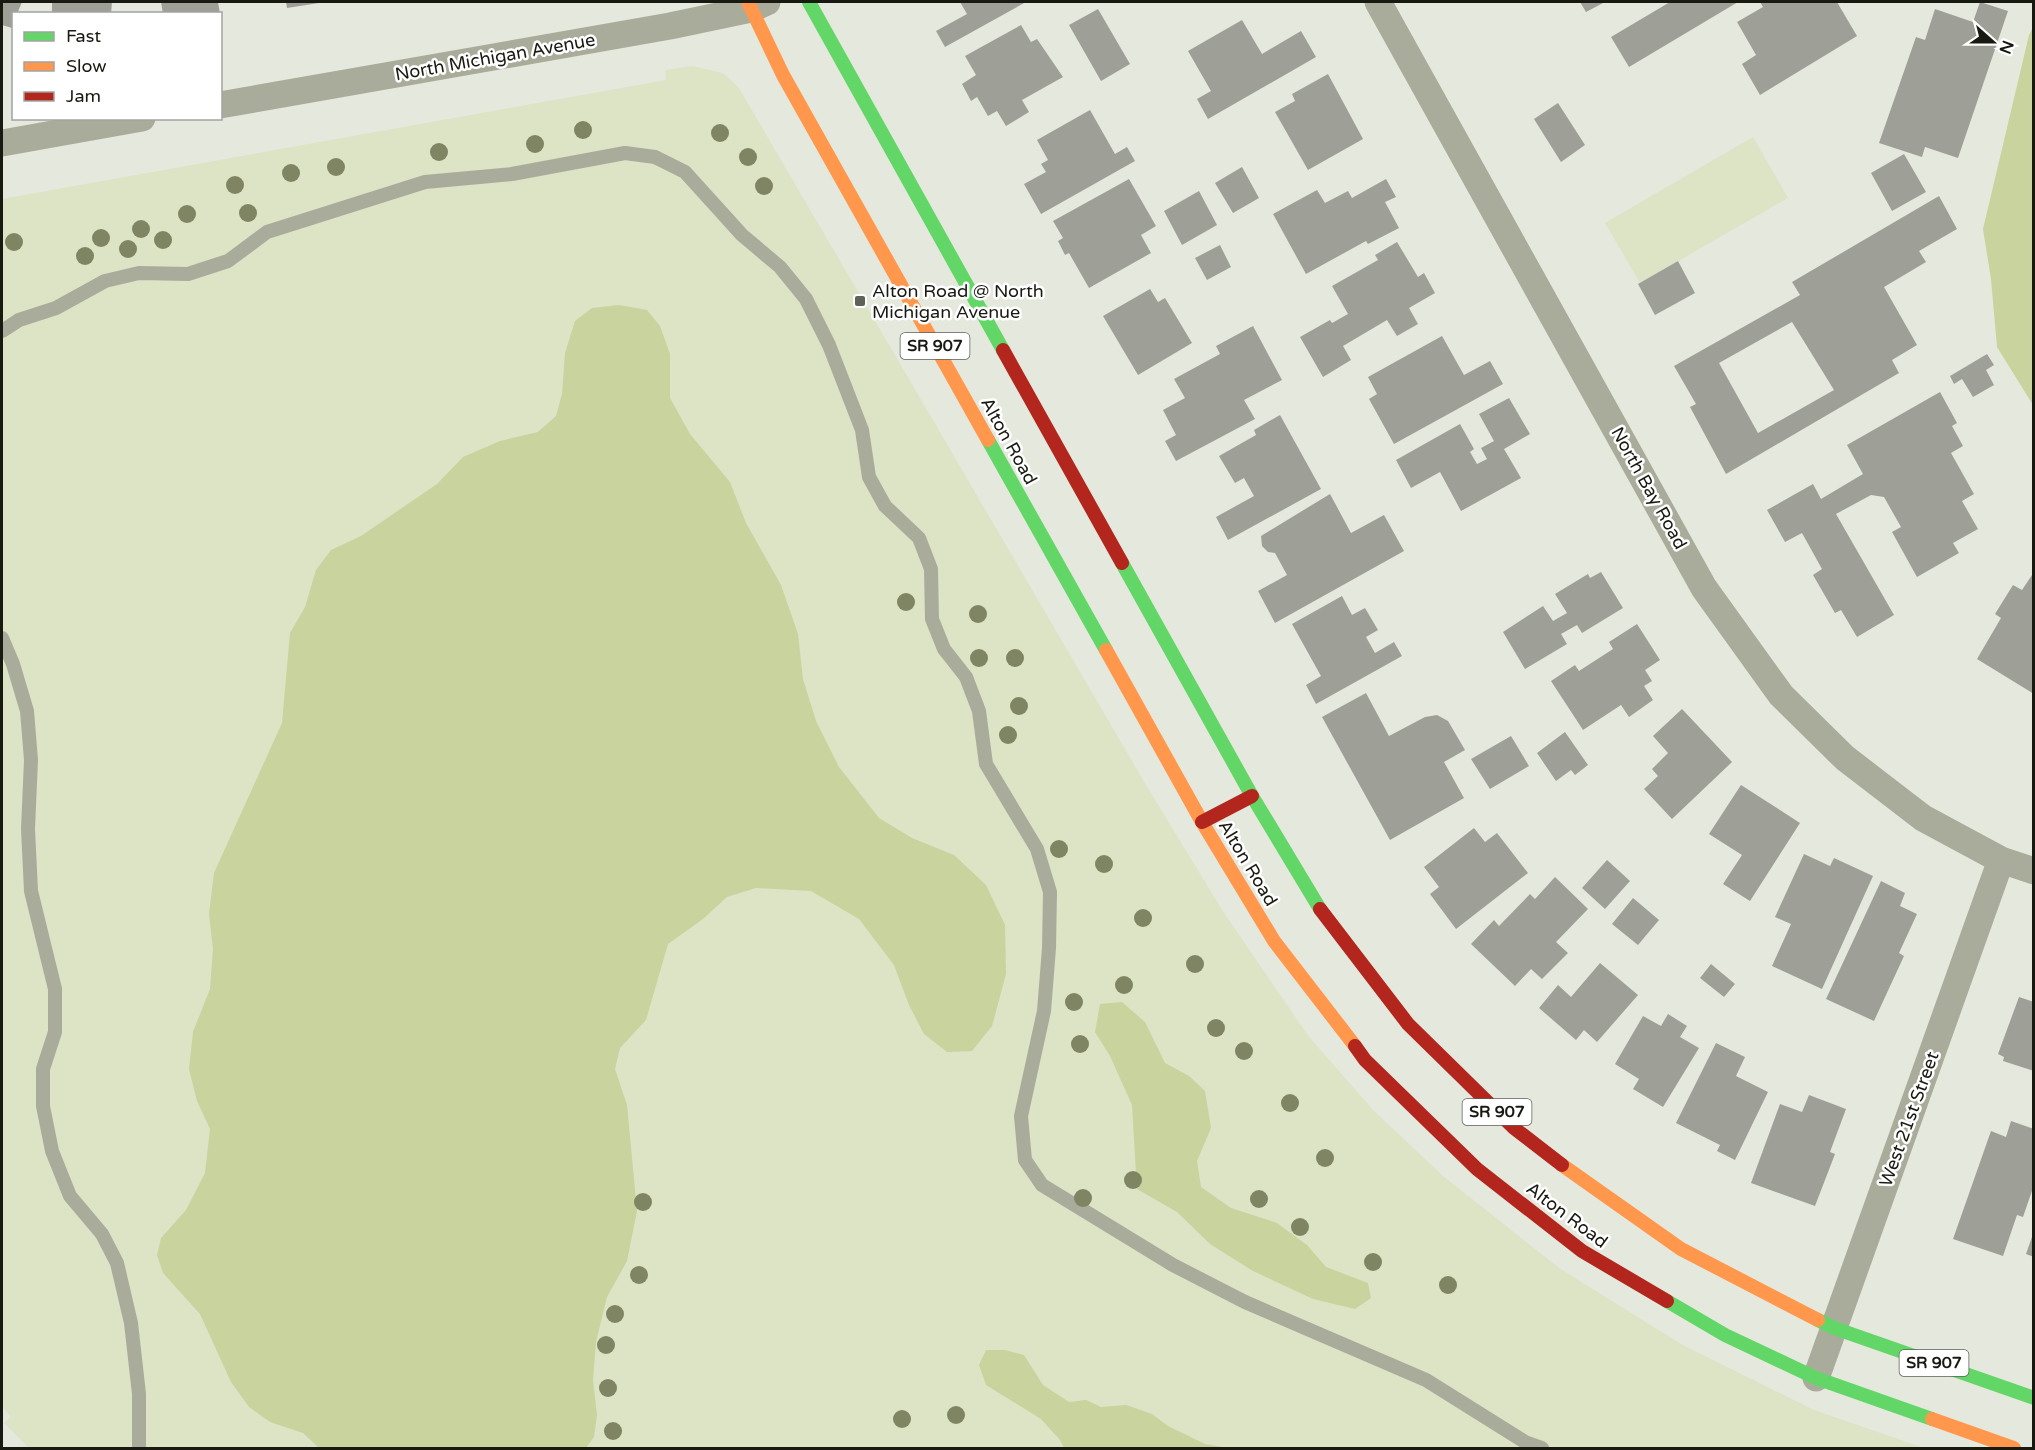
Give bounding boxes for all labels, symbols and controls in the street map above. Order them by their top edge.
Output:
legend [12,12,222,120]
north arrow [1963,12,2023,72]
text: Fast [66,25,101,47]
street label: North Michigan Avenue [393,29,597,85]
text: N [1994,37,2018,57]
text: Slow [66,55,107,77]
text: Jam [66,85,101,107]
place label: Alton Road @ North Michigan Avenue [872,280,1044,323]
marker: Alton Road @ North Michigan Avenue [853,294,867,308]
road number: SR 907 [900,333,970,359]
street label: Alton Road [976,394,1042,488]
street label: North Bay Road [1606,423,1692,553]
street label: Alton Road [1214,816,1282,910]
street label: West 21st Street [1874,1048,1944,1189]
road number: SR 907 [1462,1099,1532,1125]
street label: Alton Road [1522,1177,1612,1253]
road number: SR 907 [1900,1350,1968,1376]

